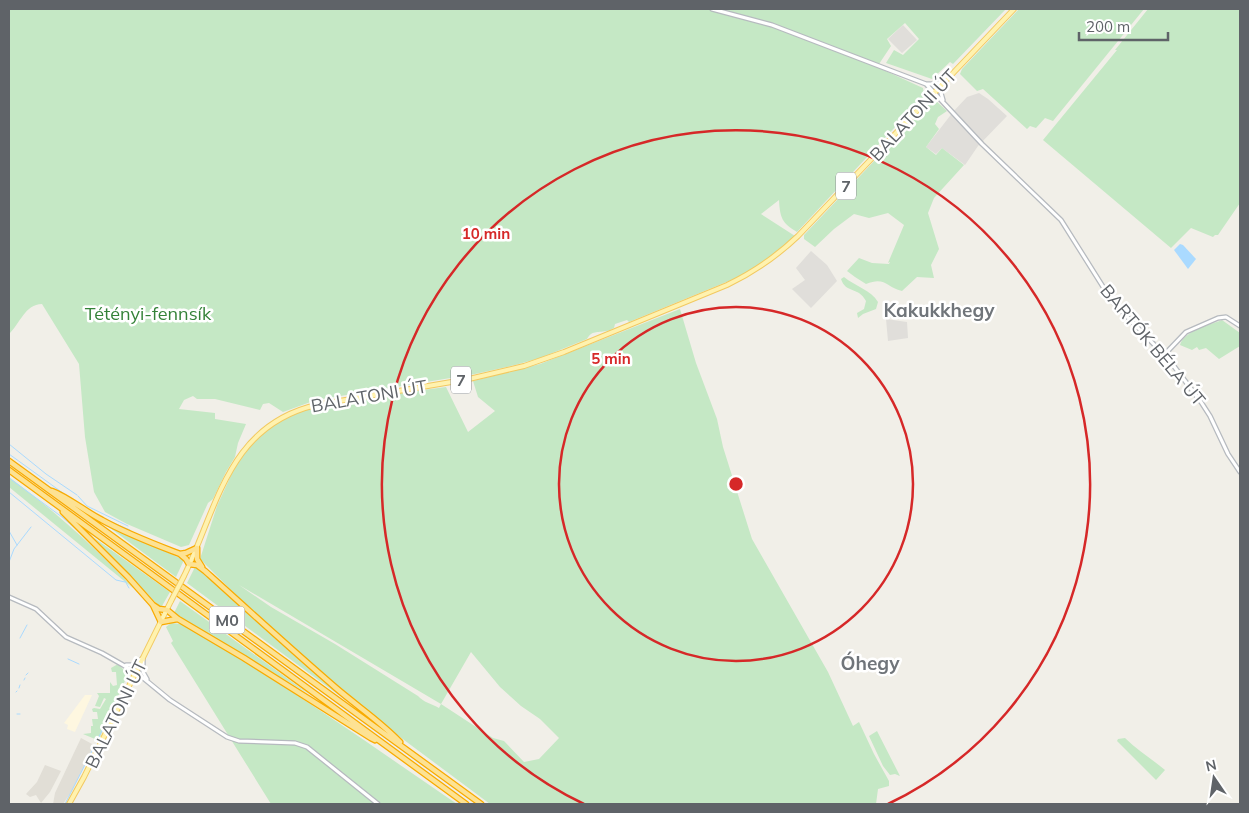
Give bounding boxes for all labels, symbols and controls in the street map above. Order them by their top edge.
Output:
scale bar [1079,10,1168,42]
text: 200 m [1086,17,1130,36]
street label: BALATONI ÚT [865,64,962,166]
road number: 7 [836,172,856,200]
text: 10 min [462,224,510,243]
street label: BARTÓK BÉLA ÚT [1095,279,1211,411]
district label: Kakukkhegy [883,298,995,322]
park label: Tétényi-fennsík [85,302,212,325]
text: 5 min [591,349,631,368]
road number: 7 [451,366,471,394]
street label: BALATONI ÚT [309,374,429,418]
centre of rings [727,475,745,493]
road number: M0 [210,606,244,634]
district label: Óhegy [841,651,900,675]
street label: BALATONI ÚT [80,656,152,772]
north arrow [1189,753,1239,803]
text: N [1204,755,1218,775]

